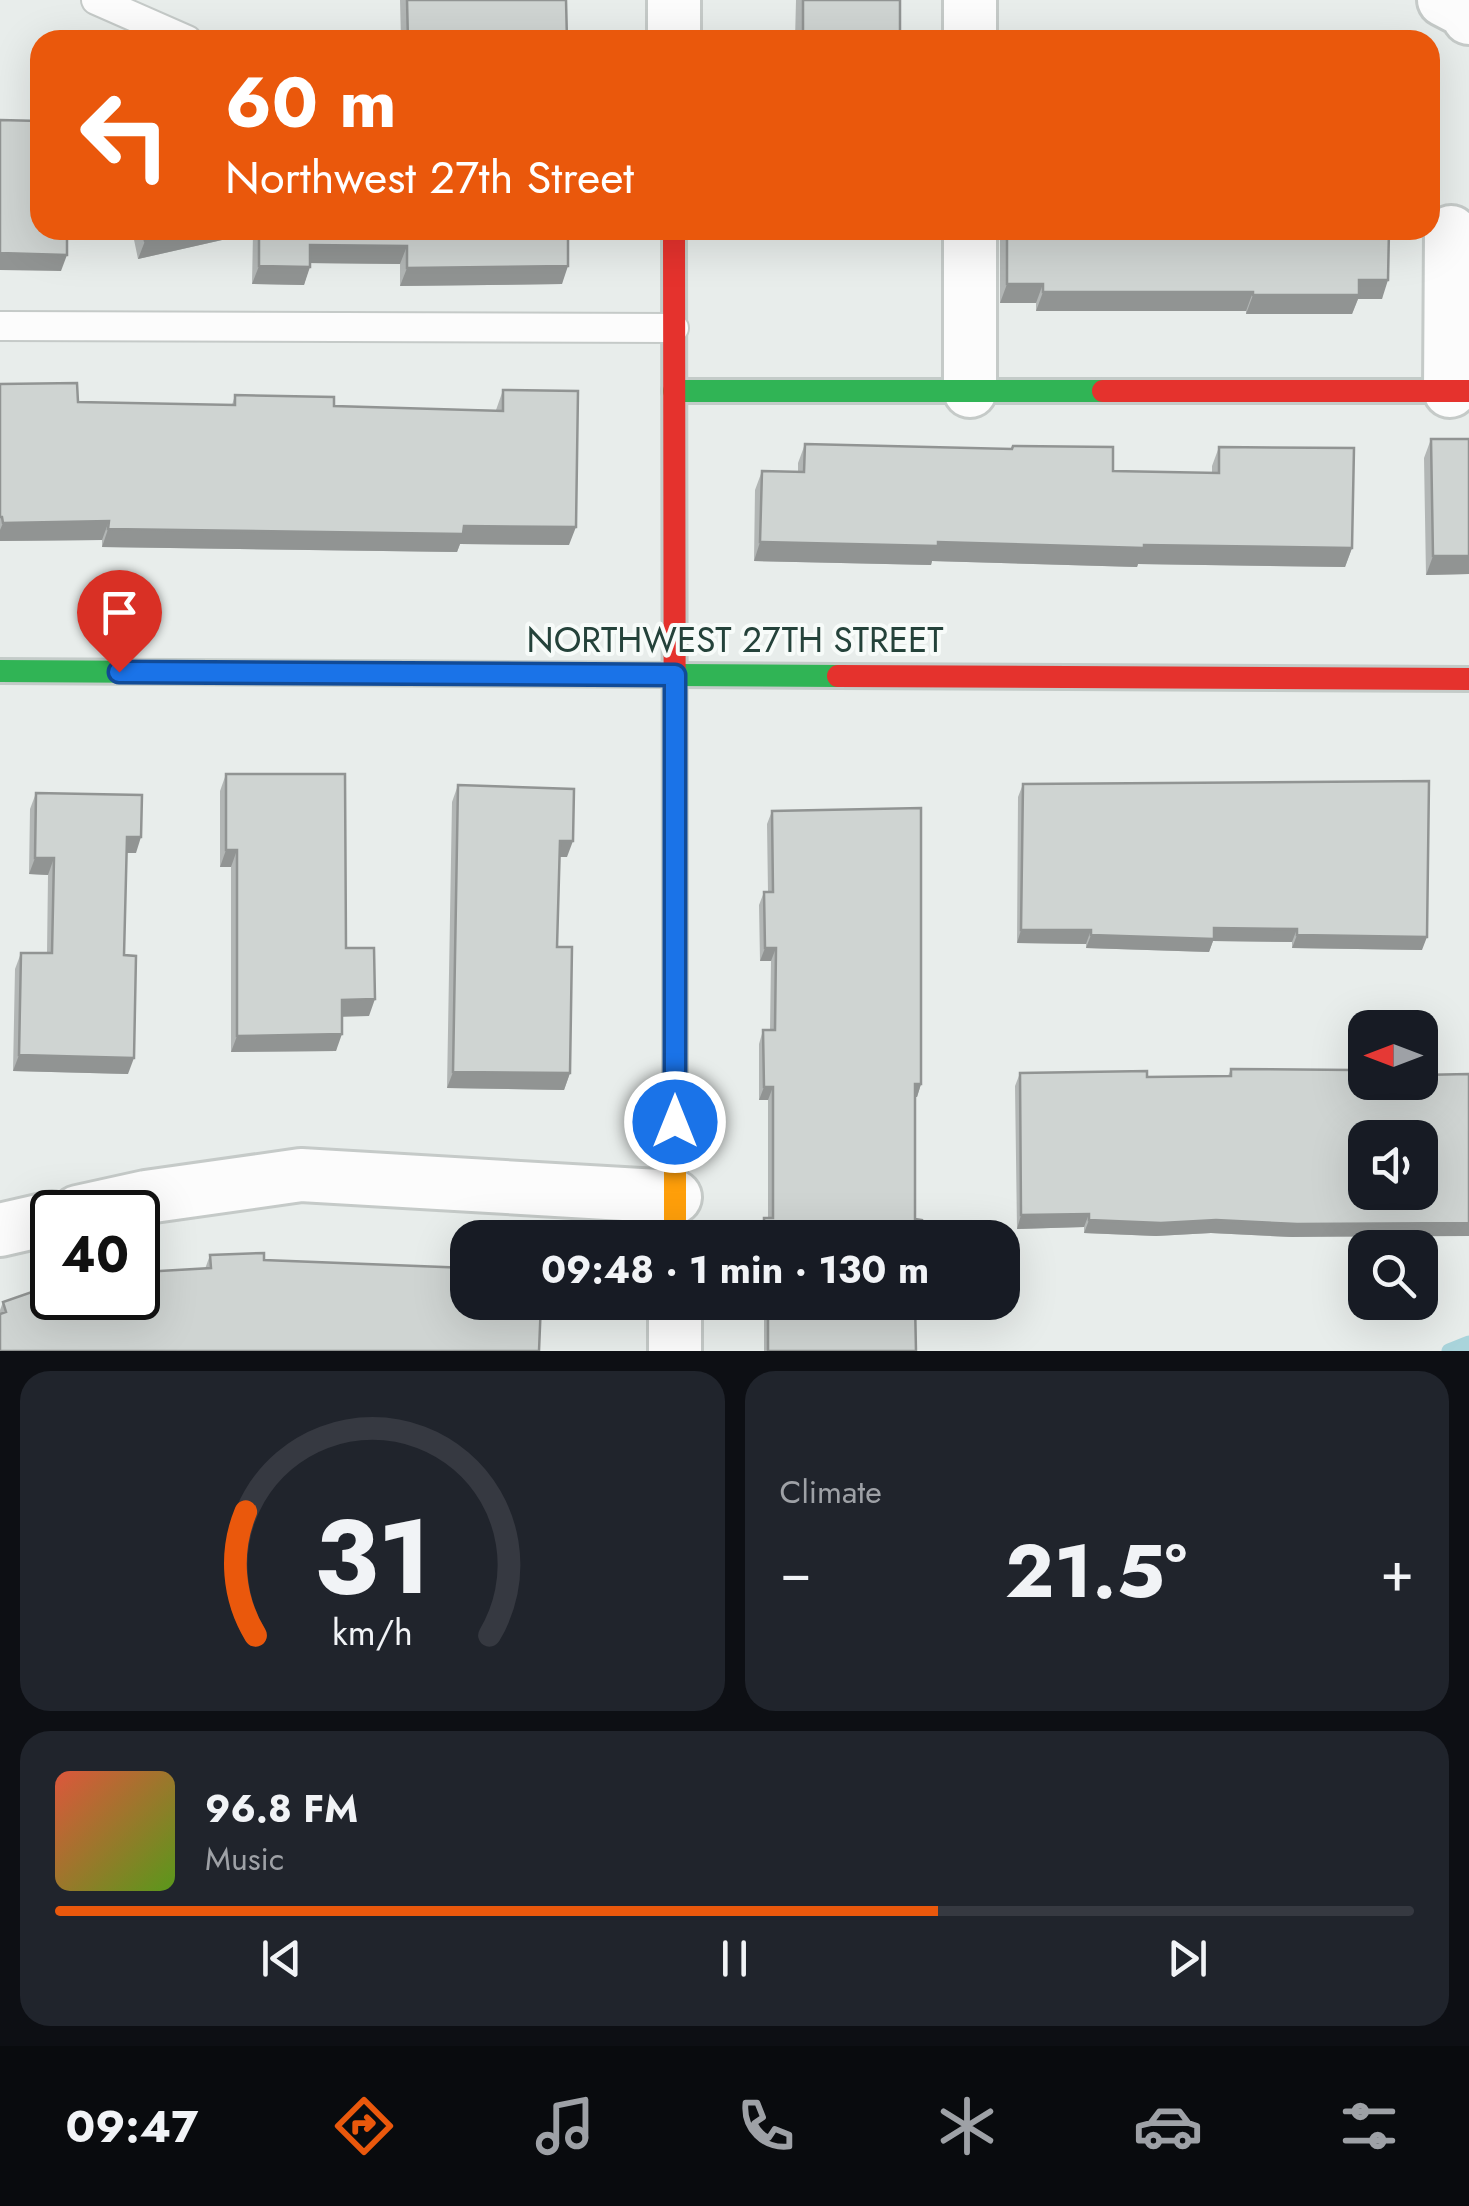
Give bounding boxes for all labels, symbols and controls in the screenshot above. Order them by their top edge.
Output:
text: 60 m [225,52,397,153]
icon: left [60,70,190,200]
text: Northwest 27th Street [225,145,634,210]
pin [77,570,162,673]
icon: arrive [92,585,147,640]
street label: NORTHWEST 27TH STREET [527,615,943,665]
north arrow [1348,1010,1438,1100]
map controls [1348,1010,1438,1320]
position arrow [623,1070,727,1174]
button: sound [1348,1120,1438,1210]
speed limit sign: 40 [30,1190,160,1320]
button: search [1348,1230,1438,1320]
text: 09:48 · 1 min · 130 m [541,1242,929,1297]
text: Climate [780,1469,882,1515]
text: 31 [313,1482,431,1632]
text: 21.5° [1005,1517,1187,1625]
text: − [780,1532,812,1612]
text: + [1380,1532,1414,1612]
text: km/h [332,1607,413,1658]
text: 96.8 FM [205,1781,358,1836]
text: Music [205,1836,284,1882]
icon: previous [254,1931,309,1986]
icon: pause [707,1931,762,1986]
icon: next [1160,1931,1215,1986]
icon: directions [329,2091,399,2161]
icon: music [530,2091,600,2161]
icon: phone [731,2091,801,2161]
icon: climate [932,2091,1002,2161]
icon: car [1133,2091,1203,2161]
icon: filters [1334,2091,1404,2161]
text: 09:47 [65,2094,198,2159]

